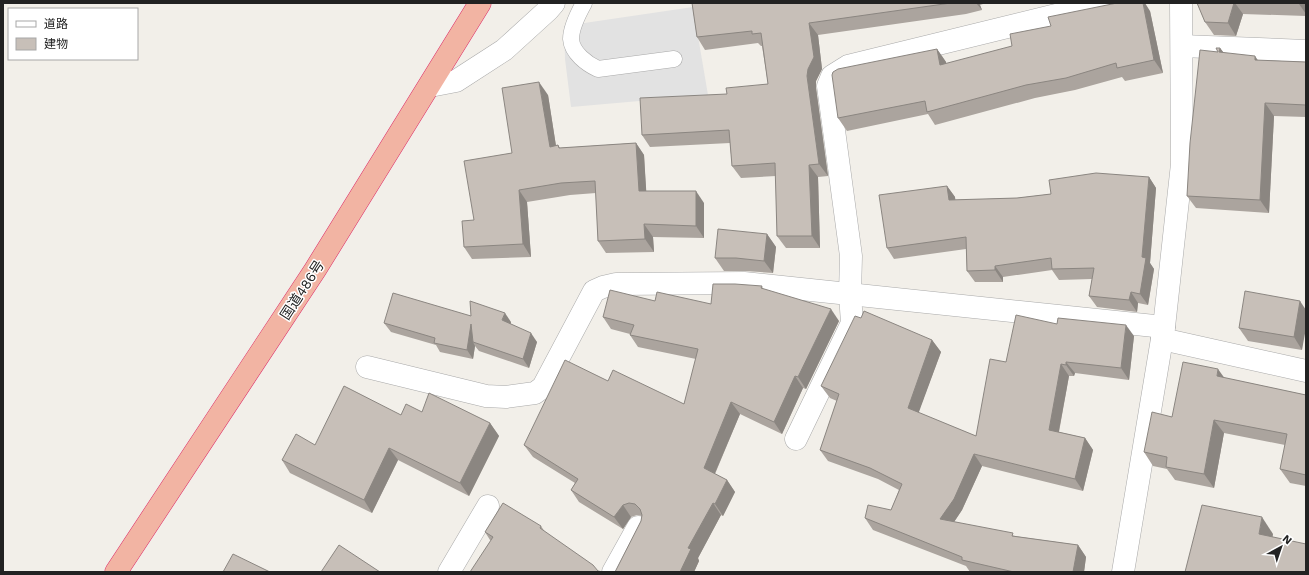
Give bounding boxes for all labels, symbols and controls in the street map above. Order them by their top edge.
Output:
legend [8,8,138,60]
text: 道路 [44,17,68,31]
text: 建物 [44,37,68,51]
street label: 国道486号 [277,257,327,323]
north arrow [1261,527,1301,567]
text: N [1280,532,1294,547]

